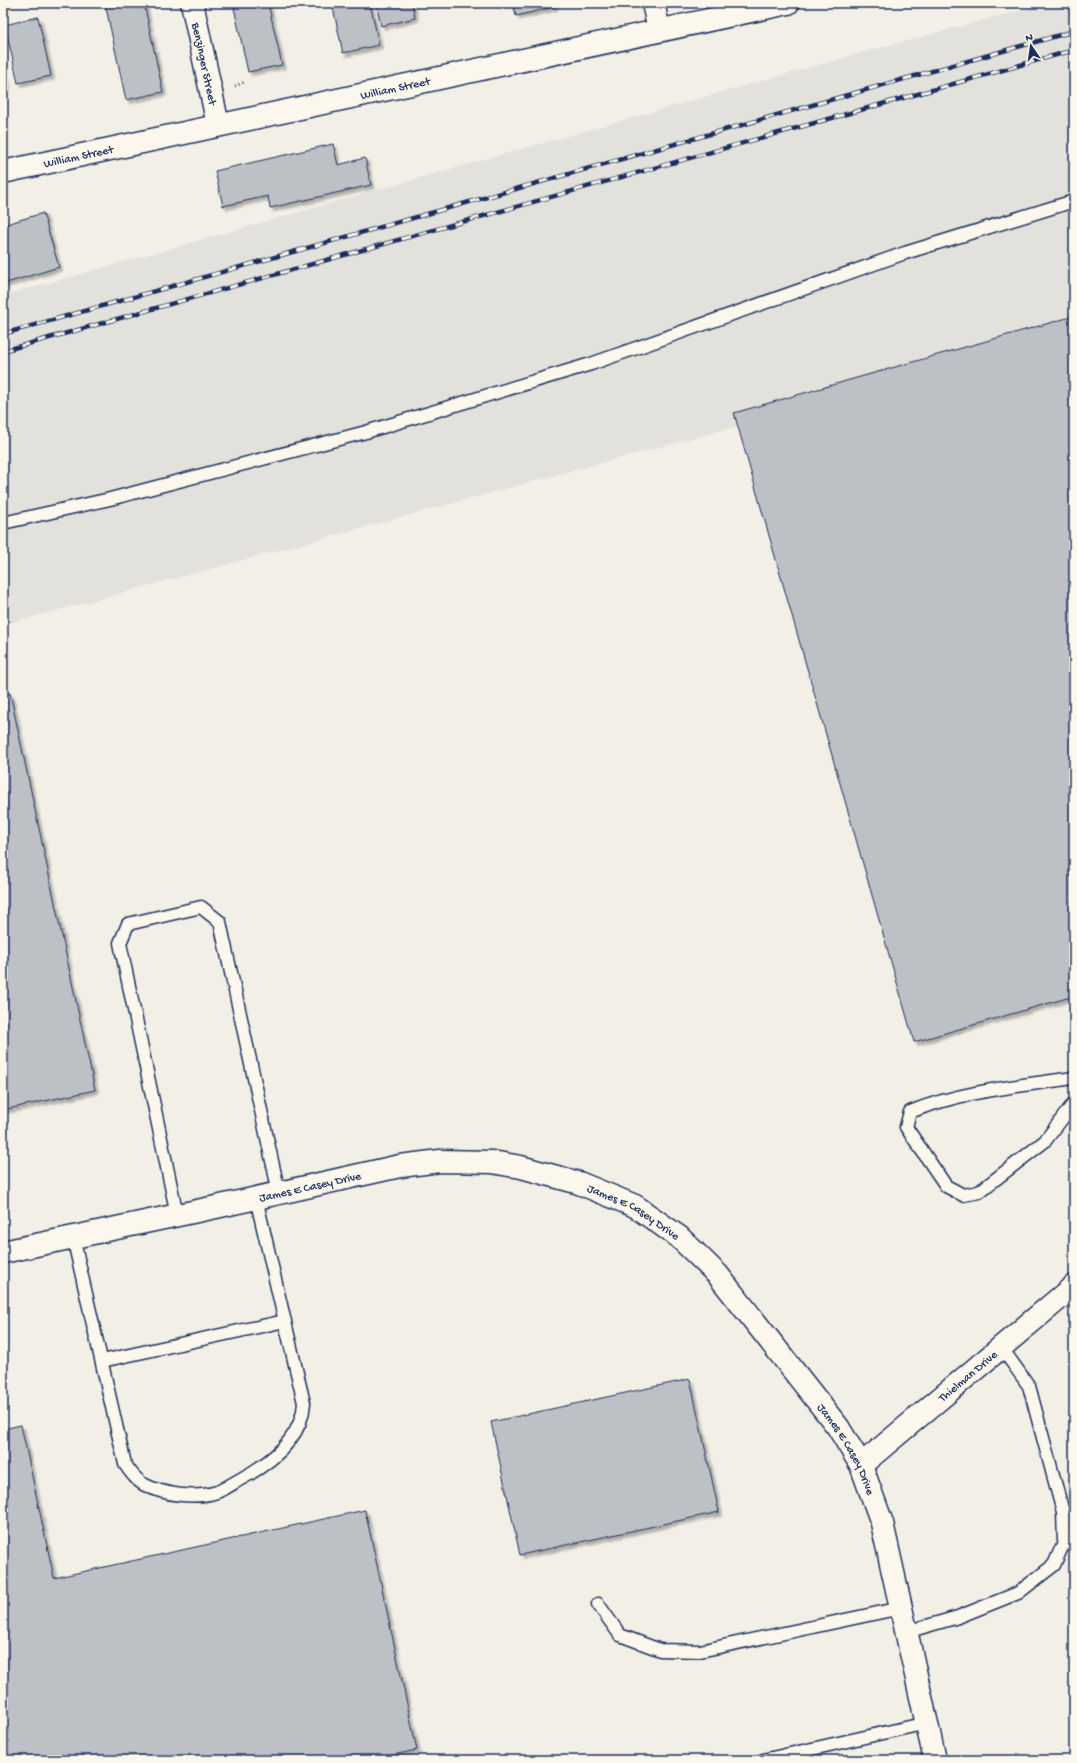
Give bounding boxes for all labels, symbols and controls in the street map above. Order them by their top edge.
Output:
street label: Benzinger Street [187,21,219,108]
north arrow [1011,26,1051,66]
text: N [1024,32,1034,45]
street label: William Street [359,75,433,104]
street label: William Street [43,143,116,172]
street label: James E Casey Drive [258,1170,364,1206]
street label: James E Casey Drive [585,1182,682,1245]
street label: Thielman Drive [936,1348,1002,1406]
street label: James E Casey Drive [813,1401,877,1498]

